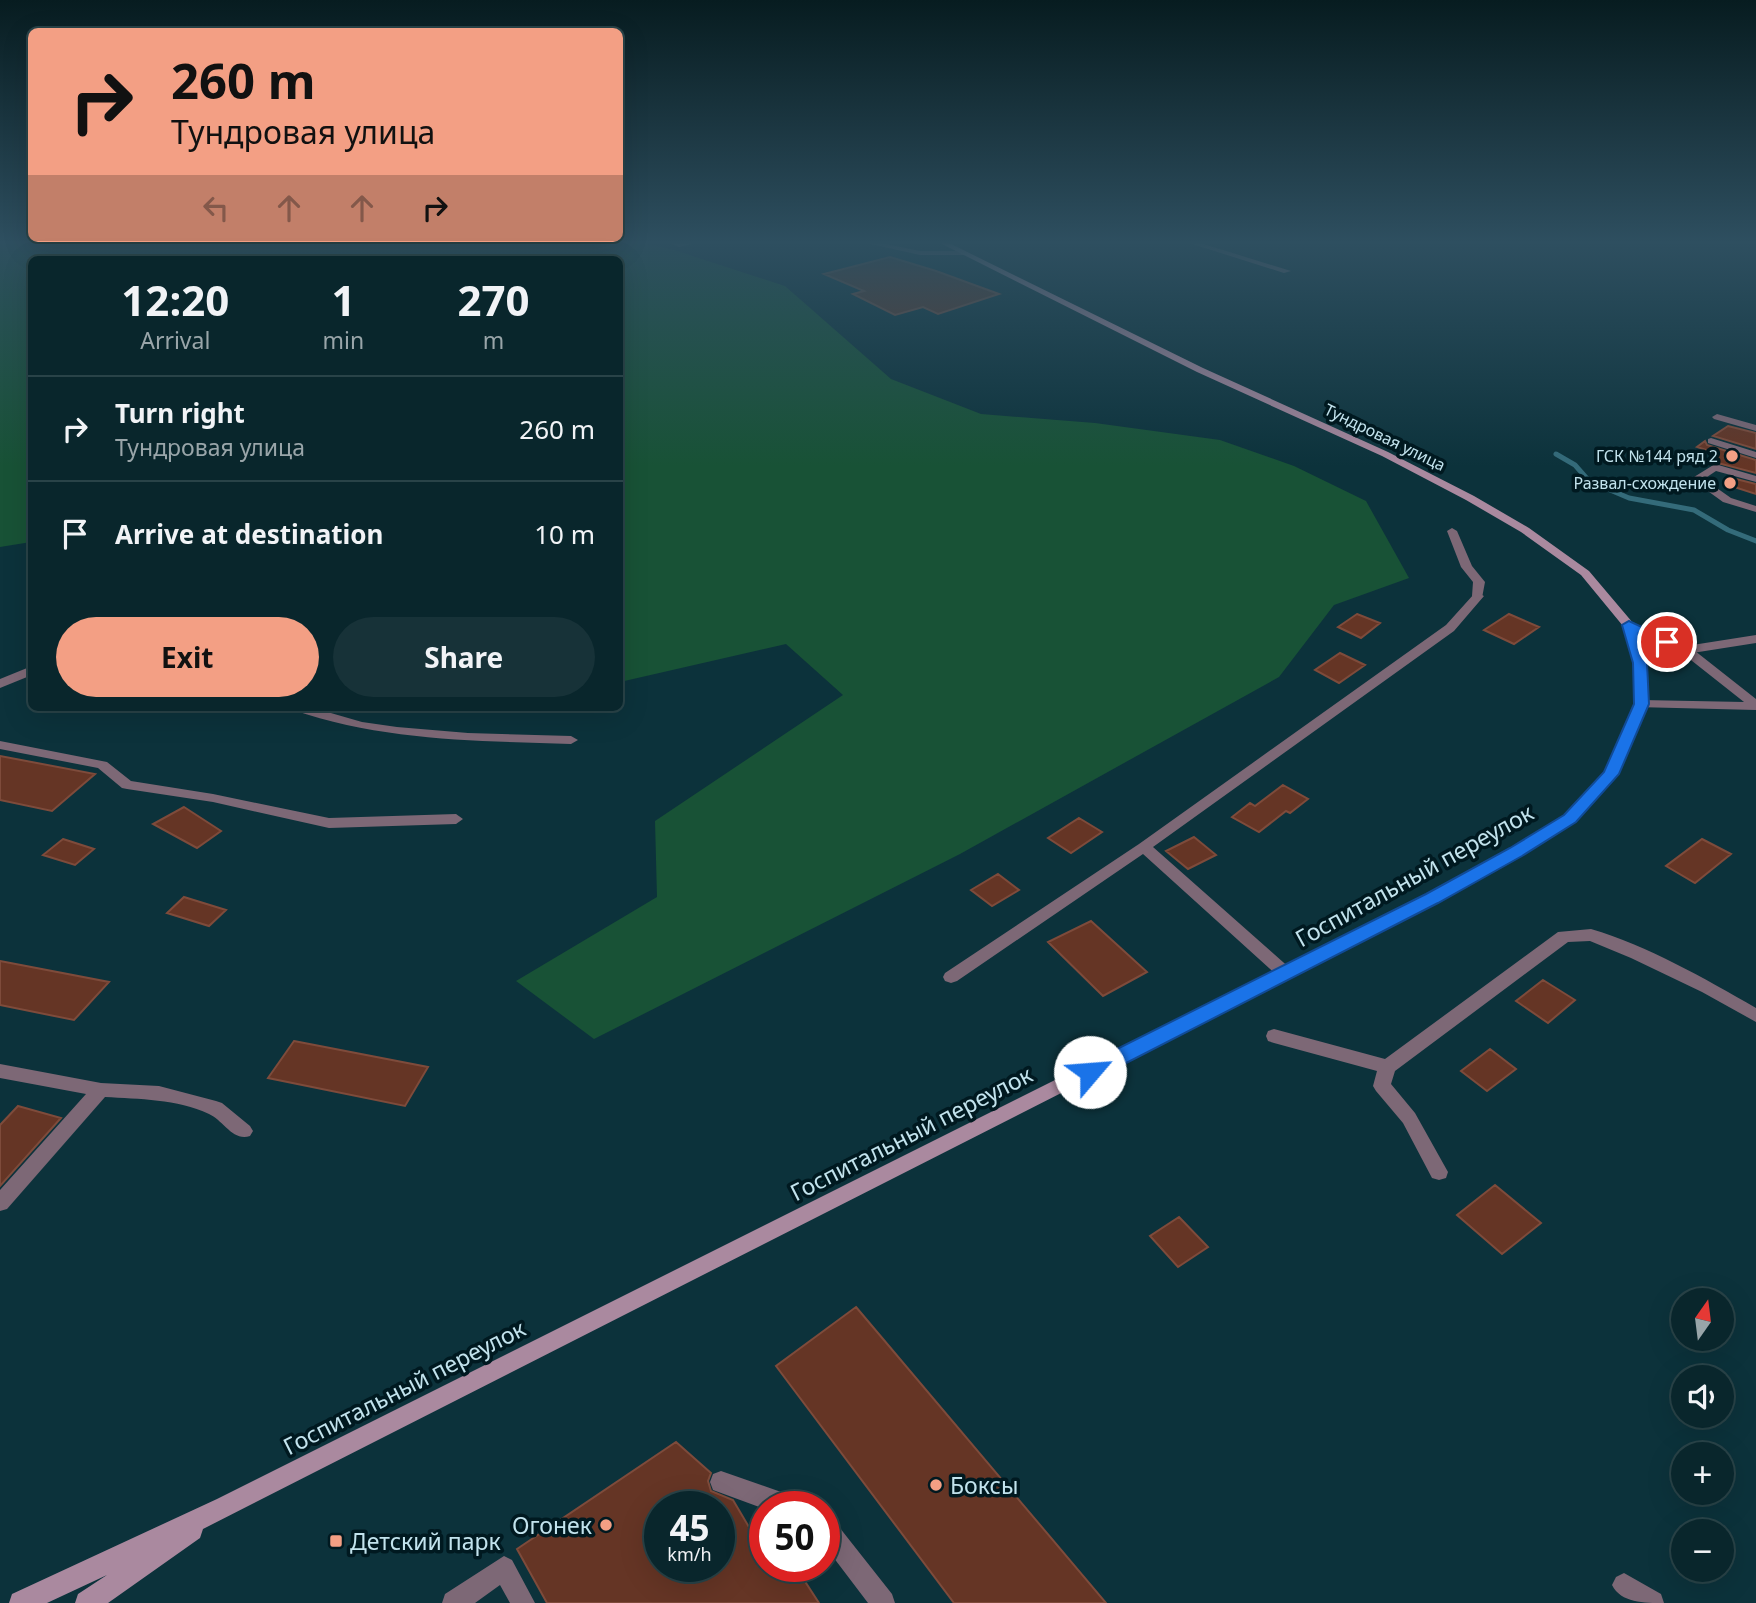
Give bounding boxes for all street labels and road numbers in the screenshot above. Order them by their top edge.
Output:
street label: Тундровая улица [1321,398,1449,476]
street label: Госпитальный переулок [1289,796,1540,954]
street label: Госпитальный переулок [784,1058,1038,1208]
street label: Госпитальный переулок [277,1312,531,1462]

